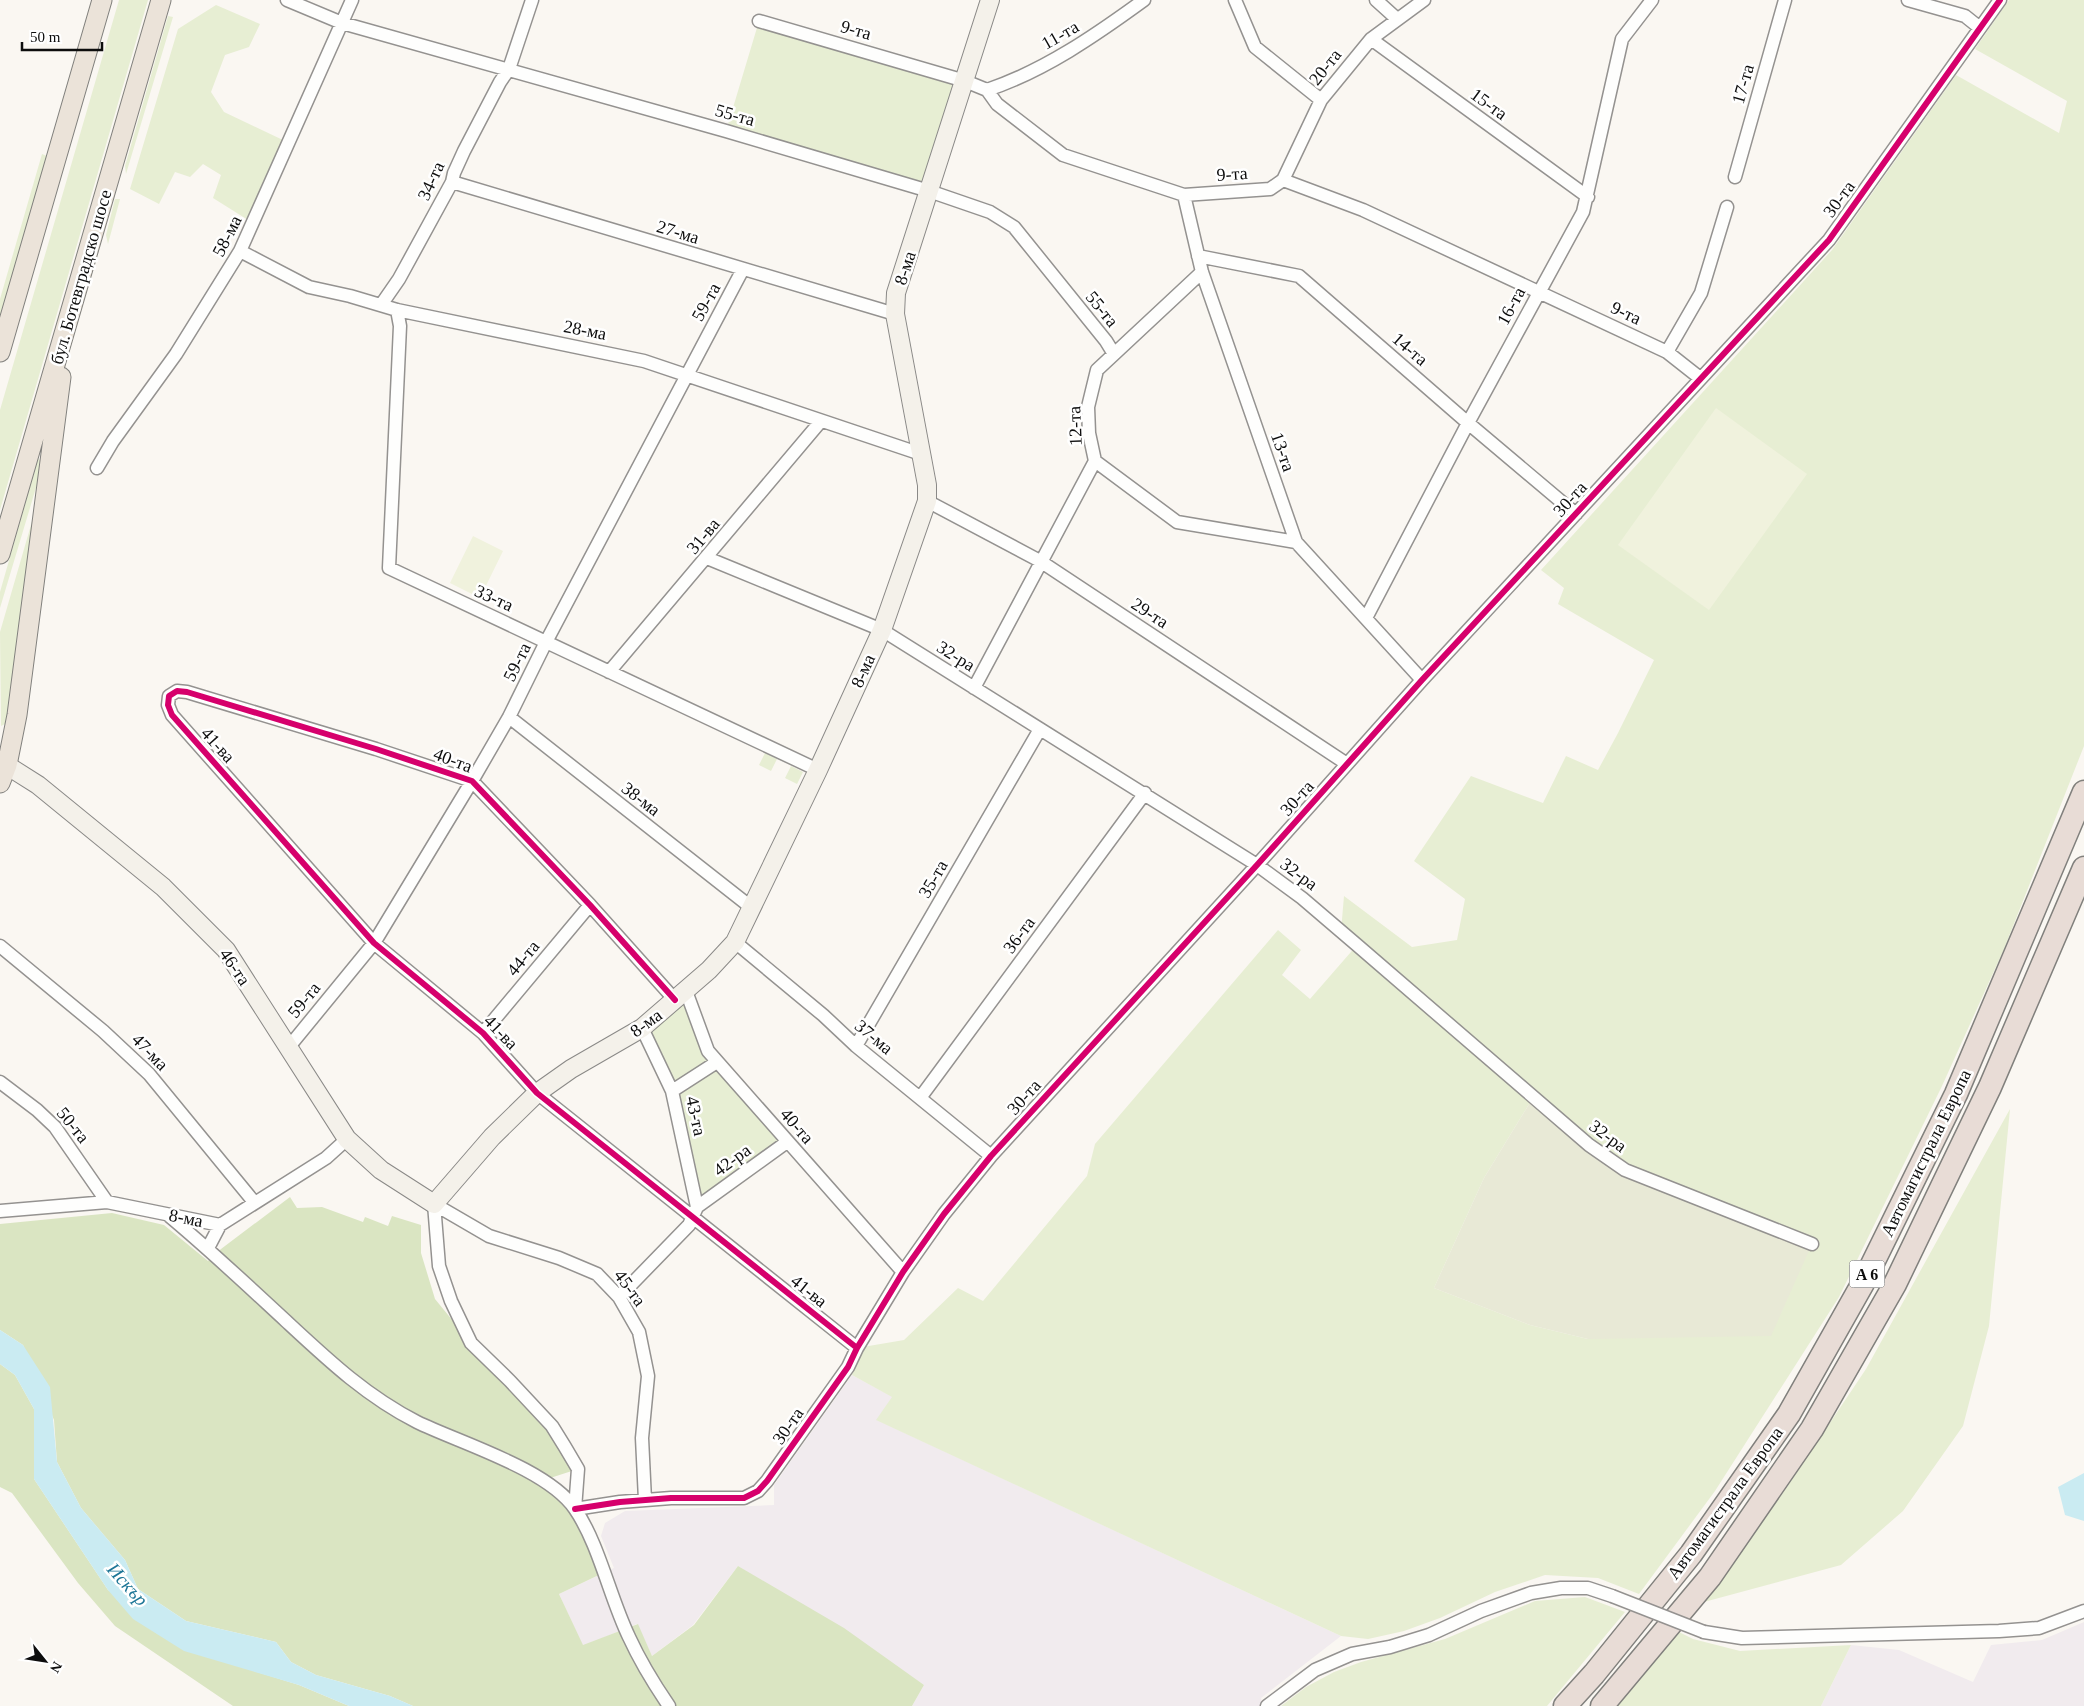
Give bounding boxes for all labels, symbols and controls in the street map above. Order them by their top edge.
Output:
street label: 9-та [838,16,874,44]
street label: 11-та [1038,16,1082,54]
scale bar [22,20,102,52]
text: 50 m [30,29,61,45]
street label: 20-та [1305,45,1345,89]
street label: 17-та [1728,62,1758,106]
street label: 15-та [1467,84,1511,124]
street label: 55-та [713,100,757,130]
street label: 34-та [413,159,449,203]
street label: 9-та [1216,163,1248,185]
street label: 30-та [1819,177,1859,221]
street label: бул. Ботевградско шосе [47,187,115,367]
street label: 58-ма [208,212,246,260]
street label: 27-ма [654,216,702,248]
street label: 8-ма [890,249,920,287]
street label: 59-та [688,280,724,324]
street label: 16-та [1493,284,1529,328]
street label: 55-та [1082,287,1122,331]
street label: 9-та [1608,297,1644,329]
street label: 28-ма [562,316,608,344]
street label: 14-та [1388,328,1432,370]
street label: 12-та [1064,406,1086,446]
street label: 13-та [1267,430,1299,474]
street label: 30-та [1549,477,1591,521]
street label: 31-ва [682,514,724,558]
street label: 33-та [472,580,516,616]
street label: 29-та [1128,594,1172,632]
street label: 32-ра [933,637,979,675]
street label: 59-та [499,640,535,684]
street label: 8-ма [847,651,879,691]
street label: 41-ва [197,723,239,767]
street label: 40-та [431,743,475,777]
street label: 30-та [1276,776,1318,820]
street label: 38-ма [618,778,664,820]
street label: 32-ра [1277,854,1321,894]
street label: 35-та [914,857,952,901]
street label: 36-та [999,913,1039,957]
street label: 44-та [502,936,544,980]
street label: 46-та [216,945,254,989]
street label: 59-та [284,978,324,1022]
street label: 8-ма [626,1005,666,1041]
street label: 41-ва [480,1011,522,1053]
street label: 37-ма [851,1015,897,1059]
street label: 47-ма [128,1029,172,1075]
street label: Автомагистрала Европа [1877,1066,1975,1240]
street label: 30-та [1003,1075,1045,1119]
street label: 43-та [682,1094,710,1138]
street label: 50-та [53,1103,93,1147]
street label: 40-та [776,1104,818,1148]
street label: 32-ра [1586,1116,1630,1156]
street label: 42-ра [710,1140,754,1180]
street label: 8-ма [167,1205,205,1231]
road number: A 6 [1850,1260,1884,1288]
street label: 45-та [610,1266,650,1310]
street label: 41-ва [787,1271,831,1311]
street label: 30-та [768,1404,808,1448]
street label: Автомагистрала Европа [1663,1423,1787,1583]
water label: Искър [102,1558,152,1610]
north arrow [20,1636,70,1686]
text: N [47,1659,65,1675]

